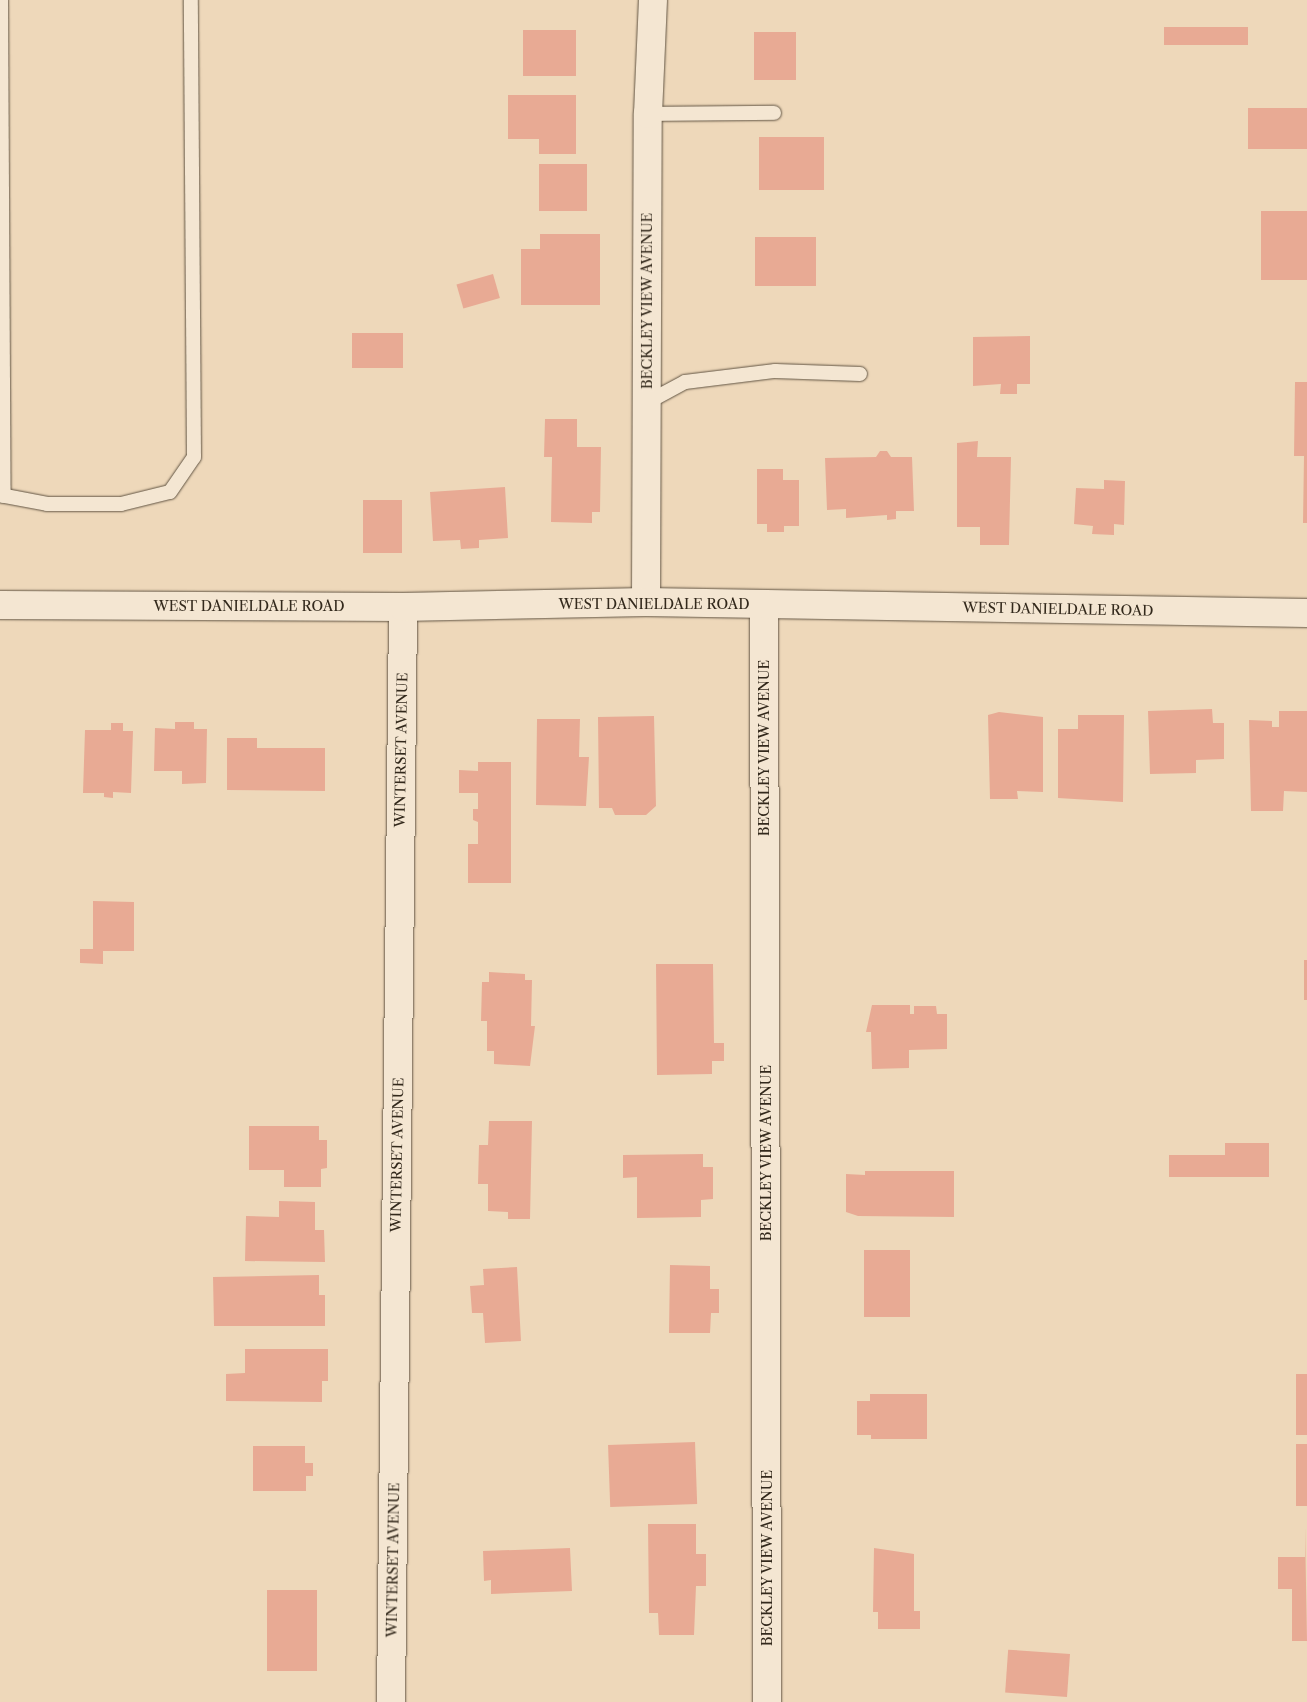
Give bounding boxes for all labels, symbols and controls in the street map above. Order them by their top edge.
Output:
street label: BECKLEY VIEW AVENUE [639,212,655,390]
street label: WEST DANIELDALE ROAD [558,596,750,612]
street label: WEST DANIELDALE ROAD [153,598,345,614]
street label: WEST DANIELDALE ROAD [962,599,1154,619]
street label: BECKLEY VIEW AVENUE [756,659,772,837]
street label: WINTERSET AVENUE [391,672,411,828]
street label: BECKLEY VIEW AVENUE [758,1064,774,1242]
street label: WINTERSET AVENUE [387,1077,407,1233]
street label: BECKLEY VIEW AVENUE [759,1469,775,1647]
street label: WINTERSET AVENUE [383,1482,403,1638]

